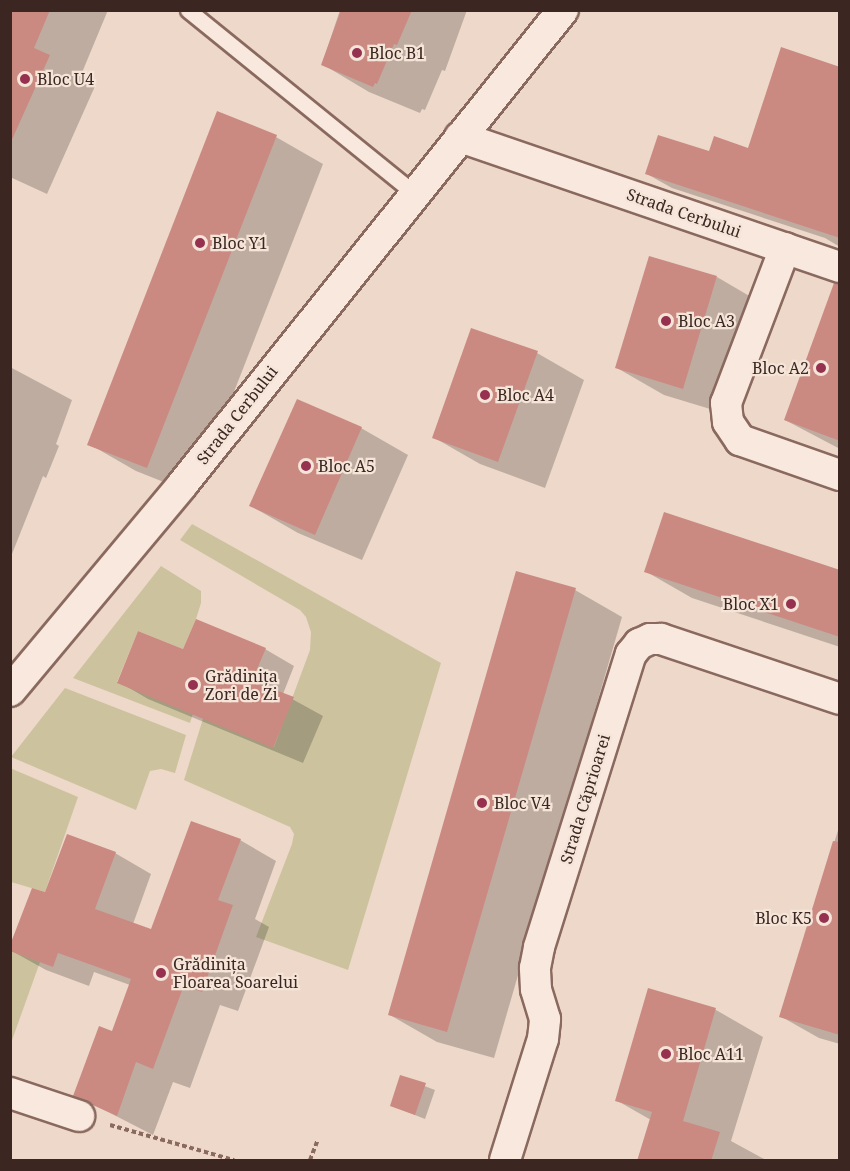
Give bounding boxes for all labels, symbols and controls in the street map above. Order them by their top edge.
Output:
place label: Bloc B1 [369,43,425,63]
marker: Bloc B1 [350,46,364,60]
place label: Bloc U4 [37,69,94,89]
marker: Bloc U4 [18,72,32,86]
street label: Strada Cerbului [624,184,744,242]
place label: Bloc Y1 [212,233,268,253]
marker: Bloc Y1 [193,236,207,250]
place label: Bloc A3 [678,311,735,331]
marker: Bloc A3 [659,314,673,328]
place label: Bloc A2 [752,358,809,378]
marker: Bloc A2 [814,361,828,375]
street label: Strada Cerbului [193,362,281,468]
place label: Bloc A4 [497,385,554,405]
marker: Bloc A4 [478,388,492,402]
place label: Bloc A5 [318,456,375,476]
marker: Bloc A5 [299,459,313,473]
place label: Bloc X1 [723,594,779,614]
marker: Bloc X1 [784,597,798,611]
place label: Grădinița Zori de Zi [205,666,278,704]
marker: Grădinița Zori de Zi [186,678,200,692]
street label: Strada Căprioarei [556,732,614,866]
place label: Bloc V4 [494,793,550,813]
marker: Bloc V4 [475,796,489,810]
place label: Bloc K5 [755,908,812,928]
marker: Bloc K5 [817,911,831,925]
place label: Grădinița Floarea Soarelui [173,954,298,992]
marker: Grădinița Floarea Soarelui [154,966,168,980]
place label: Bloc A11 [678,1044,744,1064]
marker: Bloc A11 [659,1047,673,1061]

